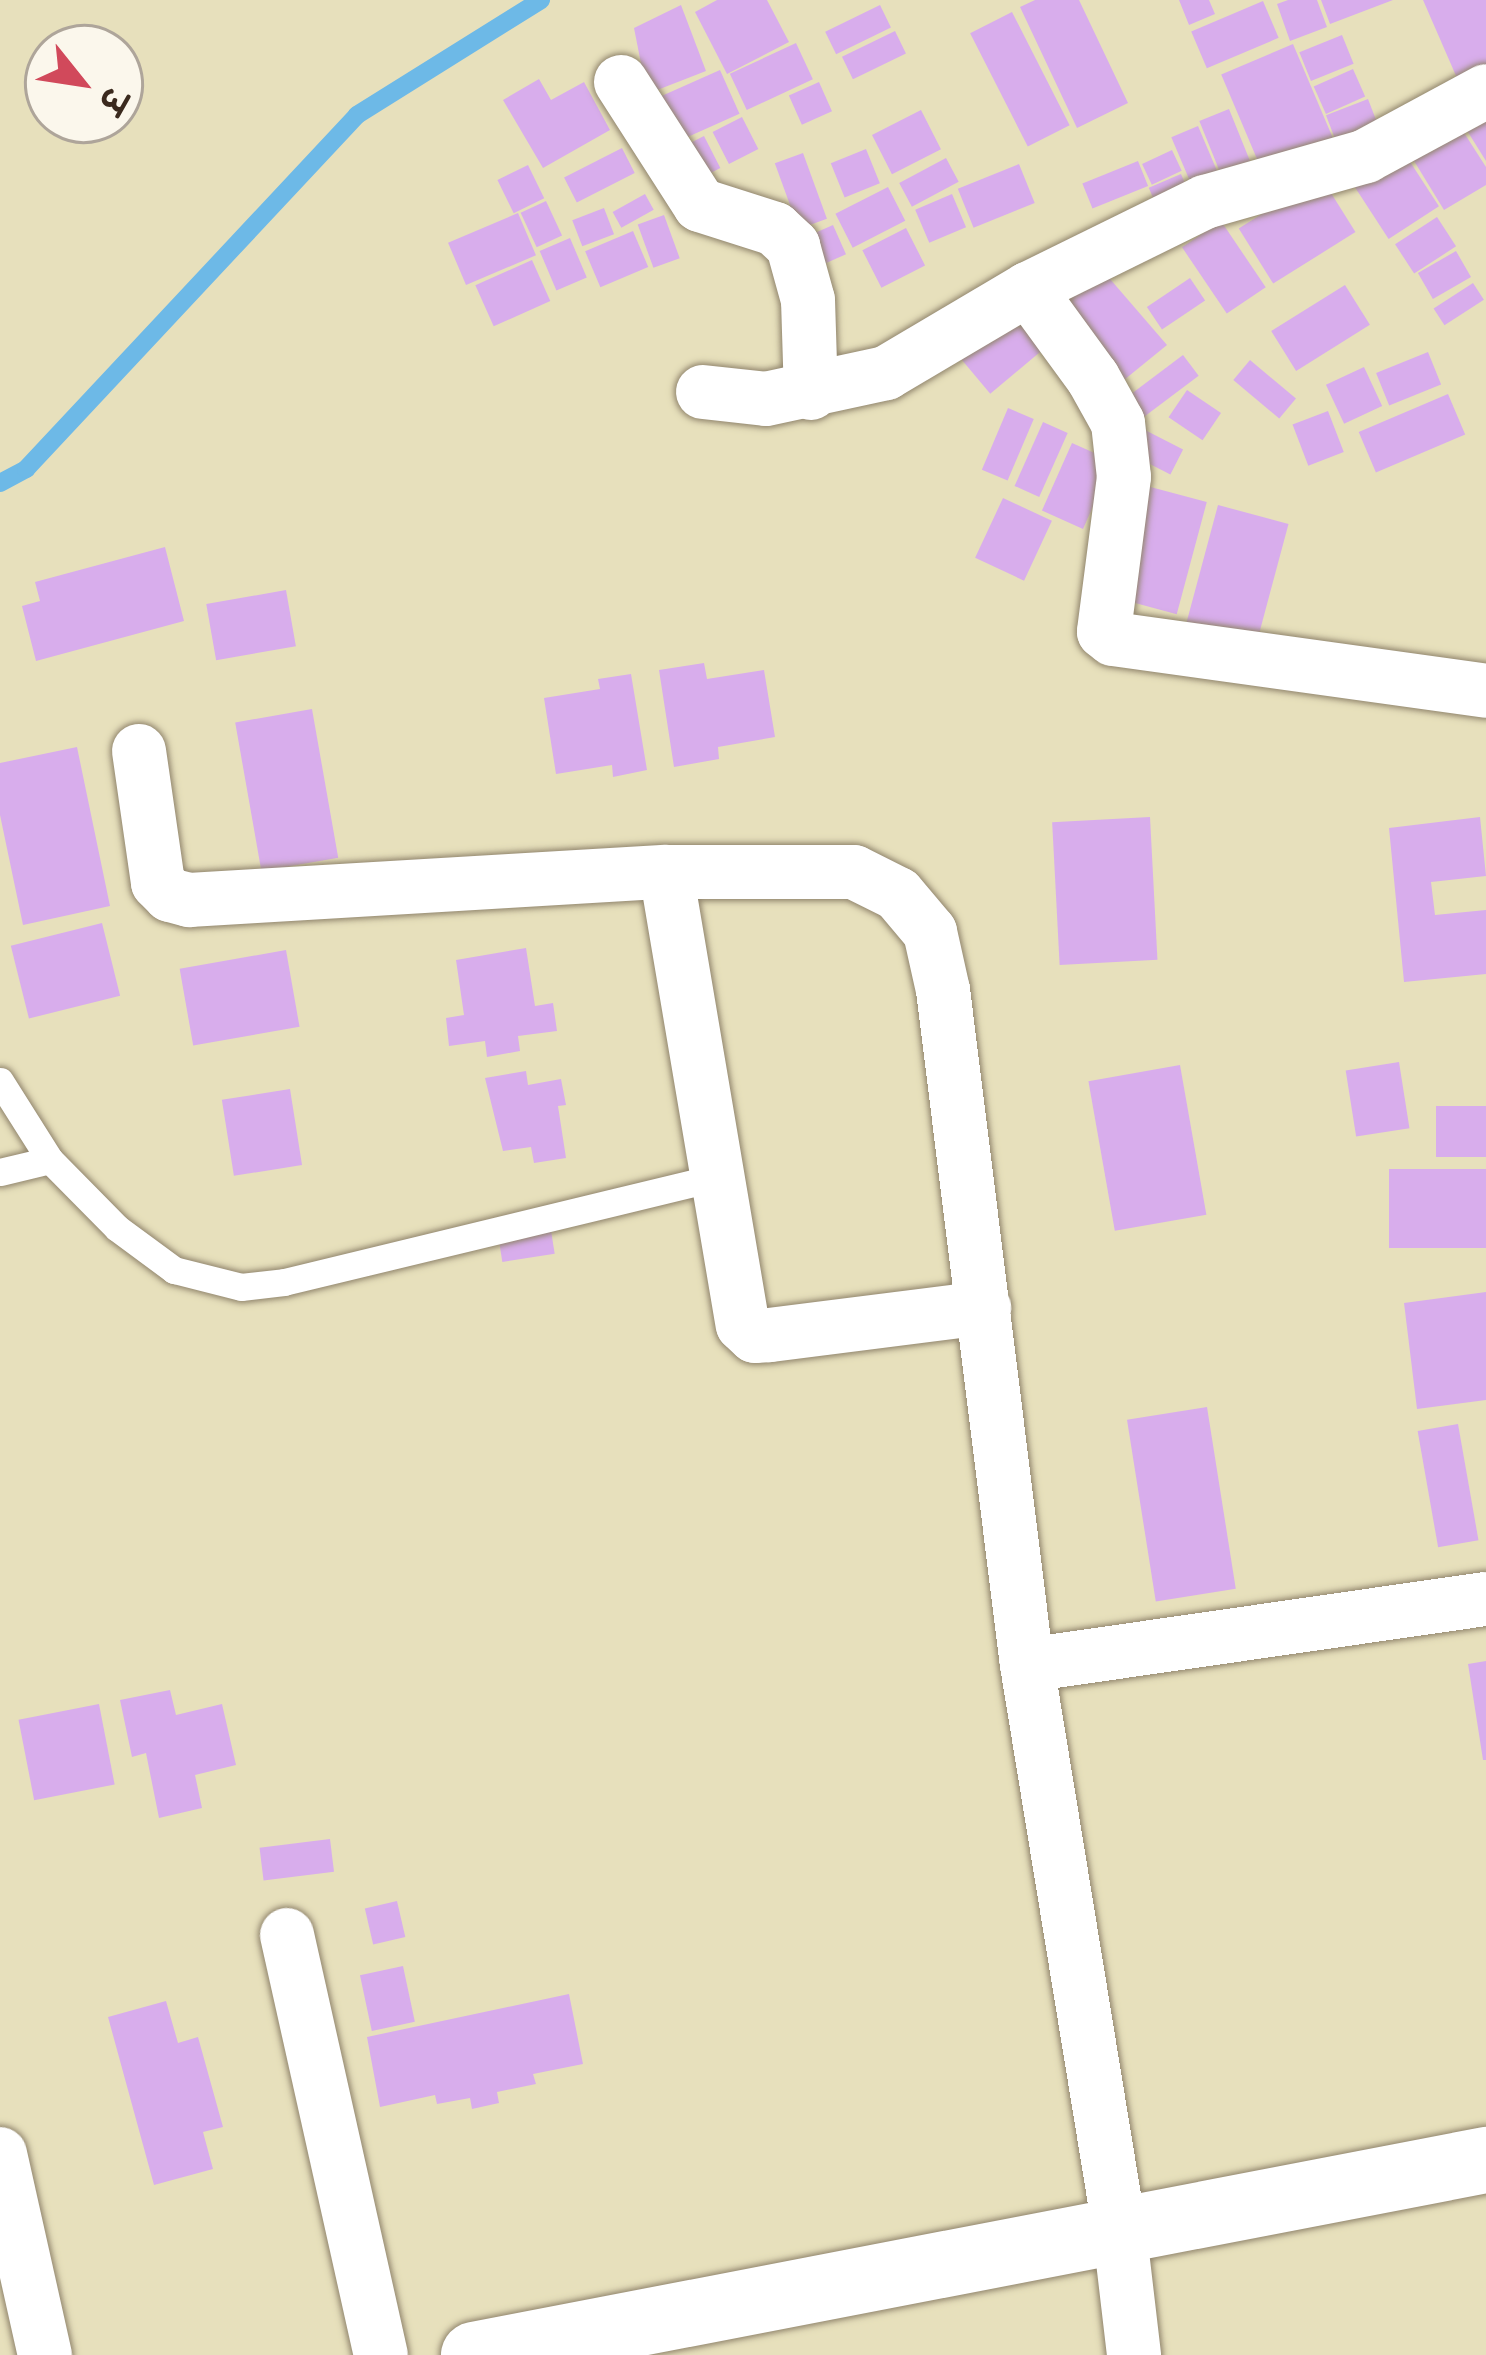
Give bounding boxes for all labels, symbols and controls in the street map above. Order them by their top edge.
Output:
north arrow [24,24,144,144]
text: उ [82,76,143,125]

